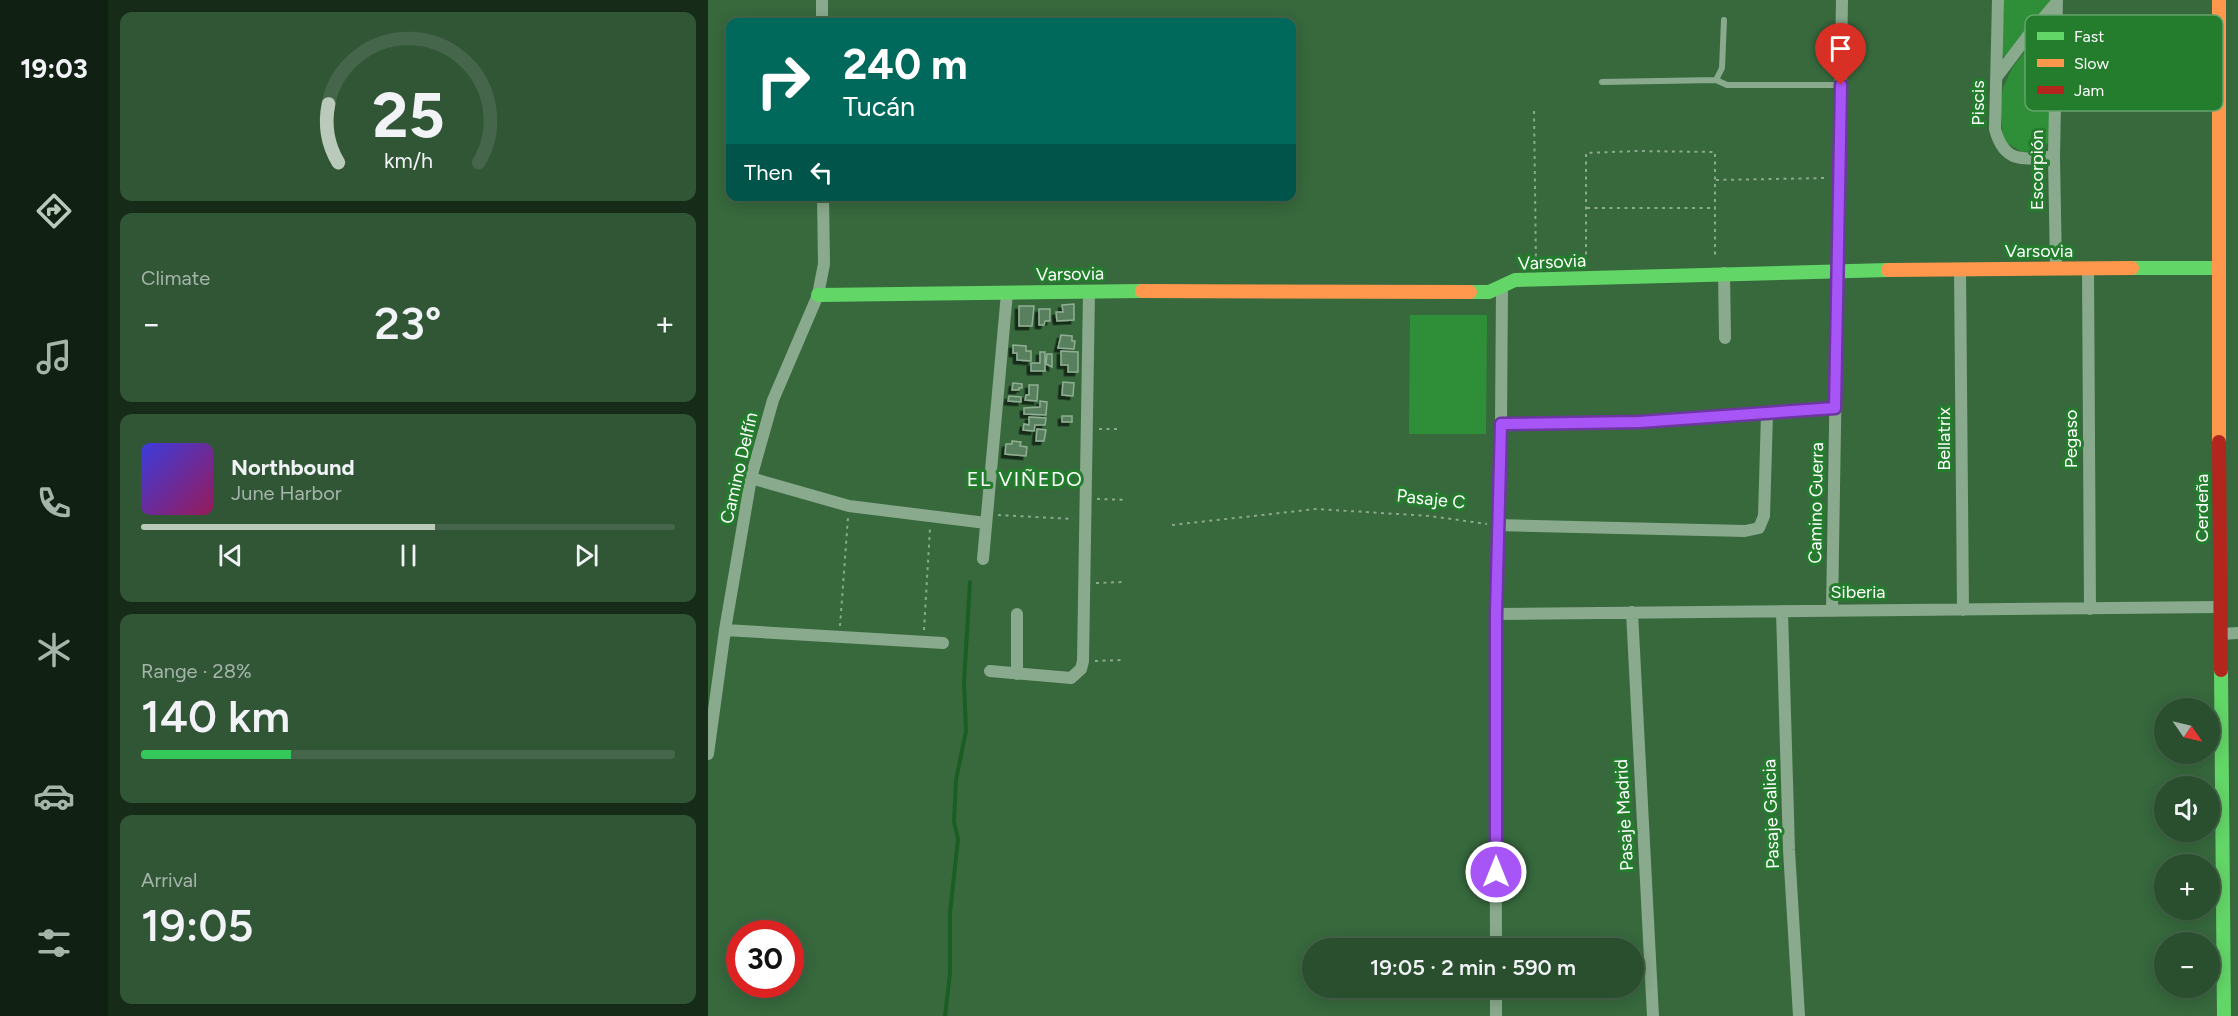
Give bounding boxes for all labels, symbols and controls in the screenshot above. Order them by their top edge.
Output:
legend [2025,15,2223,111]
pin [1815,23,1866,85]
text: Fast [2074,27,2104,46]
icon: arrive [1824,32,1857,65]
text: 240 m [843,39,968,90]
icon: right [744,42,822,120]
text: 19:03 [20,52,88,85]
text: Slow [2074,54,2109,73]
text: 25 [372,79,444,154]
street label: Piscis [1967,80,1989,126]
text: Jam [2074,81,2104,100]
text: Tucán [843,90,915,123]
street label: Escorpión [2026,130,2048,210]
text: km/h [384,149,432,174]
icon: left [805,156,838,189]
text: Then [744,159,793,186]
icon: directions [33,190,75,232]
street label: Varsovia [2005,240,2073,262]
street label: Varsovia [1517,249,1587,275]
street label: Varsovia [1036,262,1104,286]
text: Climate [141,266,210,290]
text: 23° [374,296,442,350]
text: − [141,304,162,343]
text: + [654,304,675,343]
icon: music [33,336,75,378]
street label: Bellatrix [1933,407,1955,471]
street label: Camino Delfín [716,410,762,526]
street label: Pegaso [2060,410,2082,468]
street label: Camino Guerra [1804,442,1828,564]
text: Northbound [231,454,355,481]
district label: EL VIÑEDO [967,467,1083,491]
street label: Cerdeña [2191,474,2213,542]
text: June Harbor [231,481,342,505]
icon: phone [33,482,75,524]
street label: Pasaje C [1395,484,1467,514]
icon: previous [214,539,247,572]
icon: pause [392,539,425,572]
icon: next [570,539,603,572]
street label: Siberia [1830,581,1886,603]
icon: climate [33,629,75,671]
text: Range · 28% [141,659,252,683]
text: 140 km [141,689,290,743]
north arrow [2154,698,2220,764]
map controls [2154,698,2220,998]
street label: Pasaje Madrid [1610,759,1638,871]
street label: Pasaje Galicia [1758,759,1784,869]
icon: car [33,775,75,817]
button: sound [2154,776,2220,842]
position arrow [1464,840,1528,904]
button: + [2154,854,2220,920]
text: Arrival [141,868,197,892]
text: 19:05 [141,898,253,952]
speed limit sign: 30 [726,920,804,998]
icon: filters [33,922,75,964]
button: − [2154,932,2220,998]
text: 19:05 · 2 min · 590 m [1370,954,1576,981]

